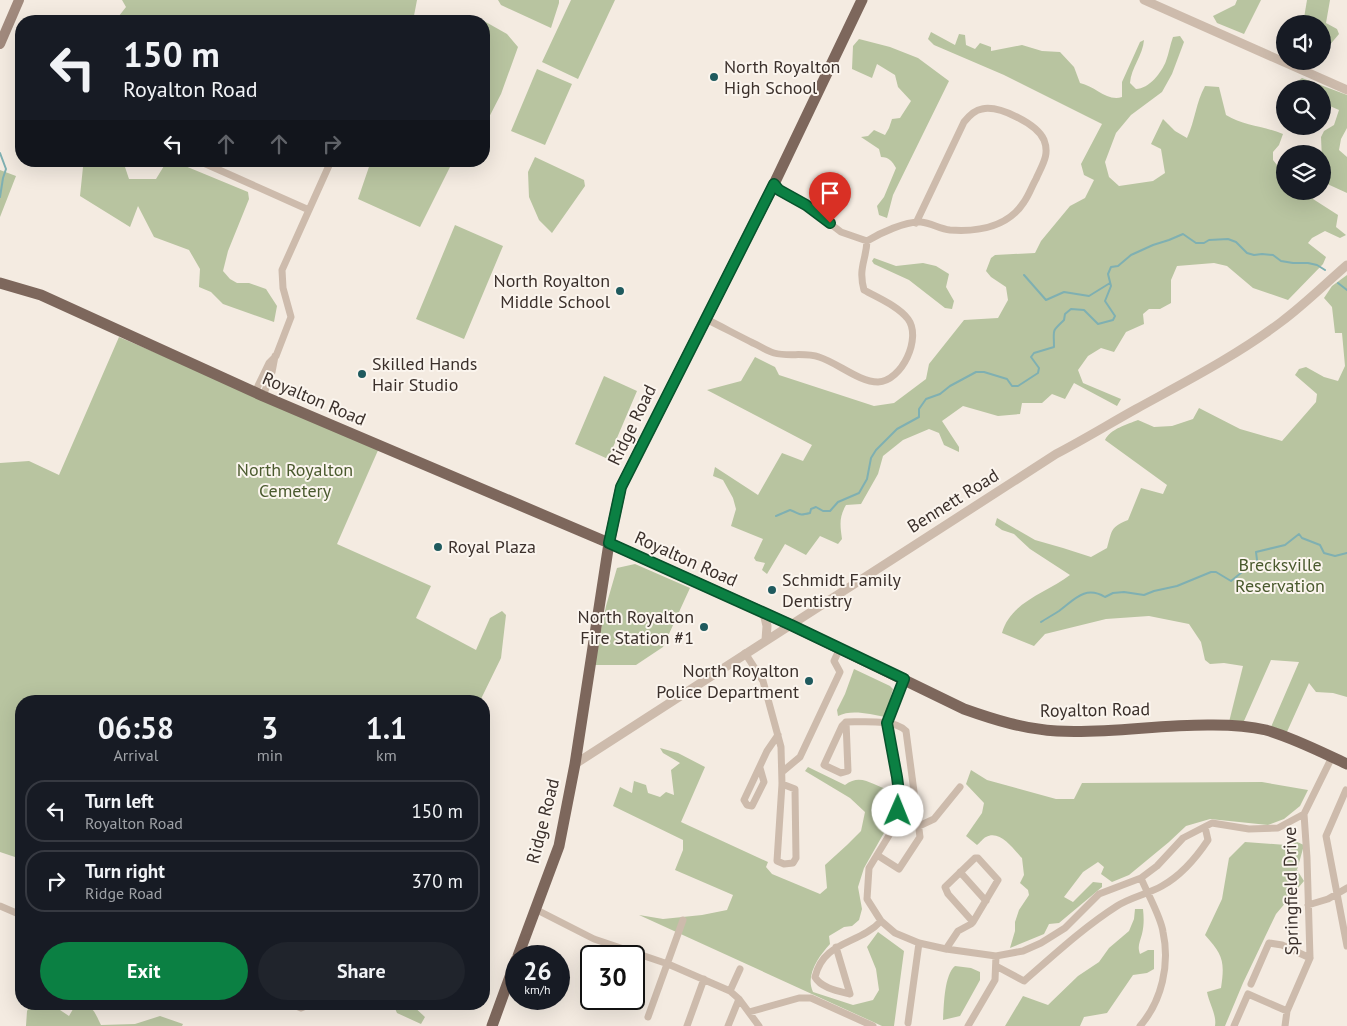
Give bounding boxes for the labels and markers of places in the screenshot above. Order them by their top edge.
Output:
place label: North Royalton High School [724,55,840,99]
marker: North Royalton High School [708,71,720,83]
pin [809,172,851,223]
place label: North Royalton Middle School [494,269,611,313]
marker: North Royalton Middle School [614,285,626,297]
place label: Skilled Hands Hair Studio [372,352,477,396]
marker: Skilled Hands Hair Studio [356,368,368,380]
place label: Royal Plaza [448,535,536,558]
marker: Royal Plaza [432,541,444,553]
place label: Schmidt Family Dentistry [782,568,901,612]
marker: Schmidt Family Dentistry [766,584,778,596]
place label: North Royalton Fire Station #1 [578,605,694,649]
marker: North Royalton Fire Station #1 [698,621,710,633]
place label: North Royalton Police Department [656,659,799,703]
marker: North Royalton Police Department [803,675,815,687]

